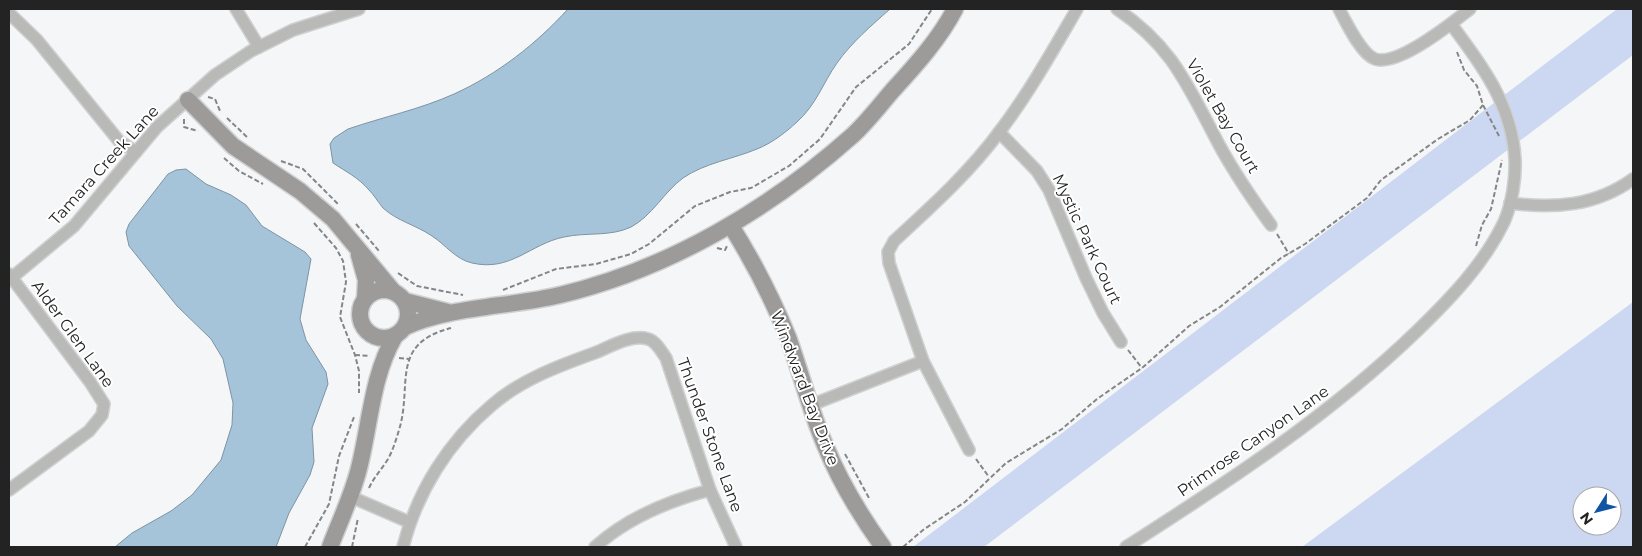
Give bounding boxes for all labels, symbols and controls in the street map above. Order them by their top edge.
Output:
street label: Violet Bay Court [1183,55,1264,177]
street label: Tamara Creek Lane [45,101,163,229]
street label: Mystic Park Court [1049,171,1126,308]
street label: Alder Glen Lane [28,277,118,391]
street label: Windward Bay Drive [767,308,843,468]
street label: Thunder Stone Lane [673,355,747,515]
street label: Primrose Canyon Lane [1174,381,1332,501]
north arrow [1572,486,1622,536]
text: N [1576,509,1597,529]

